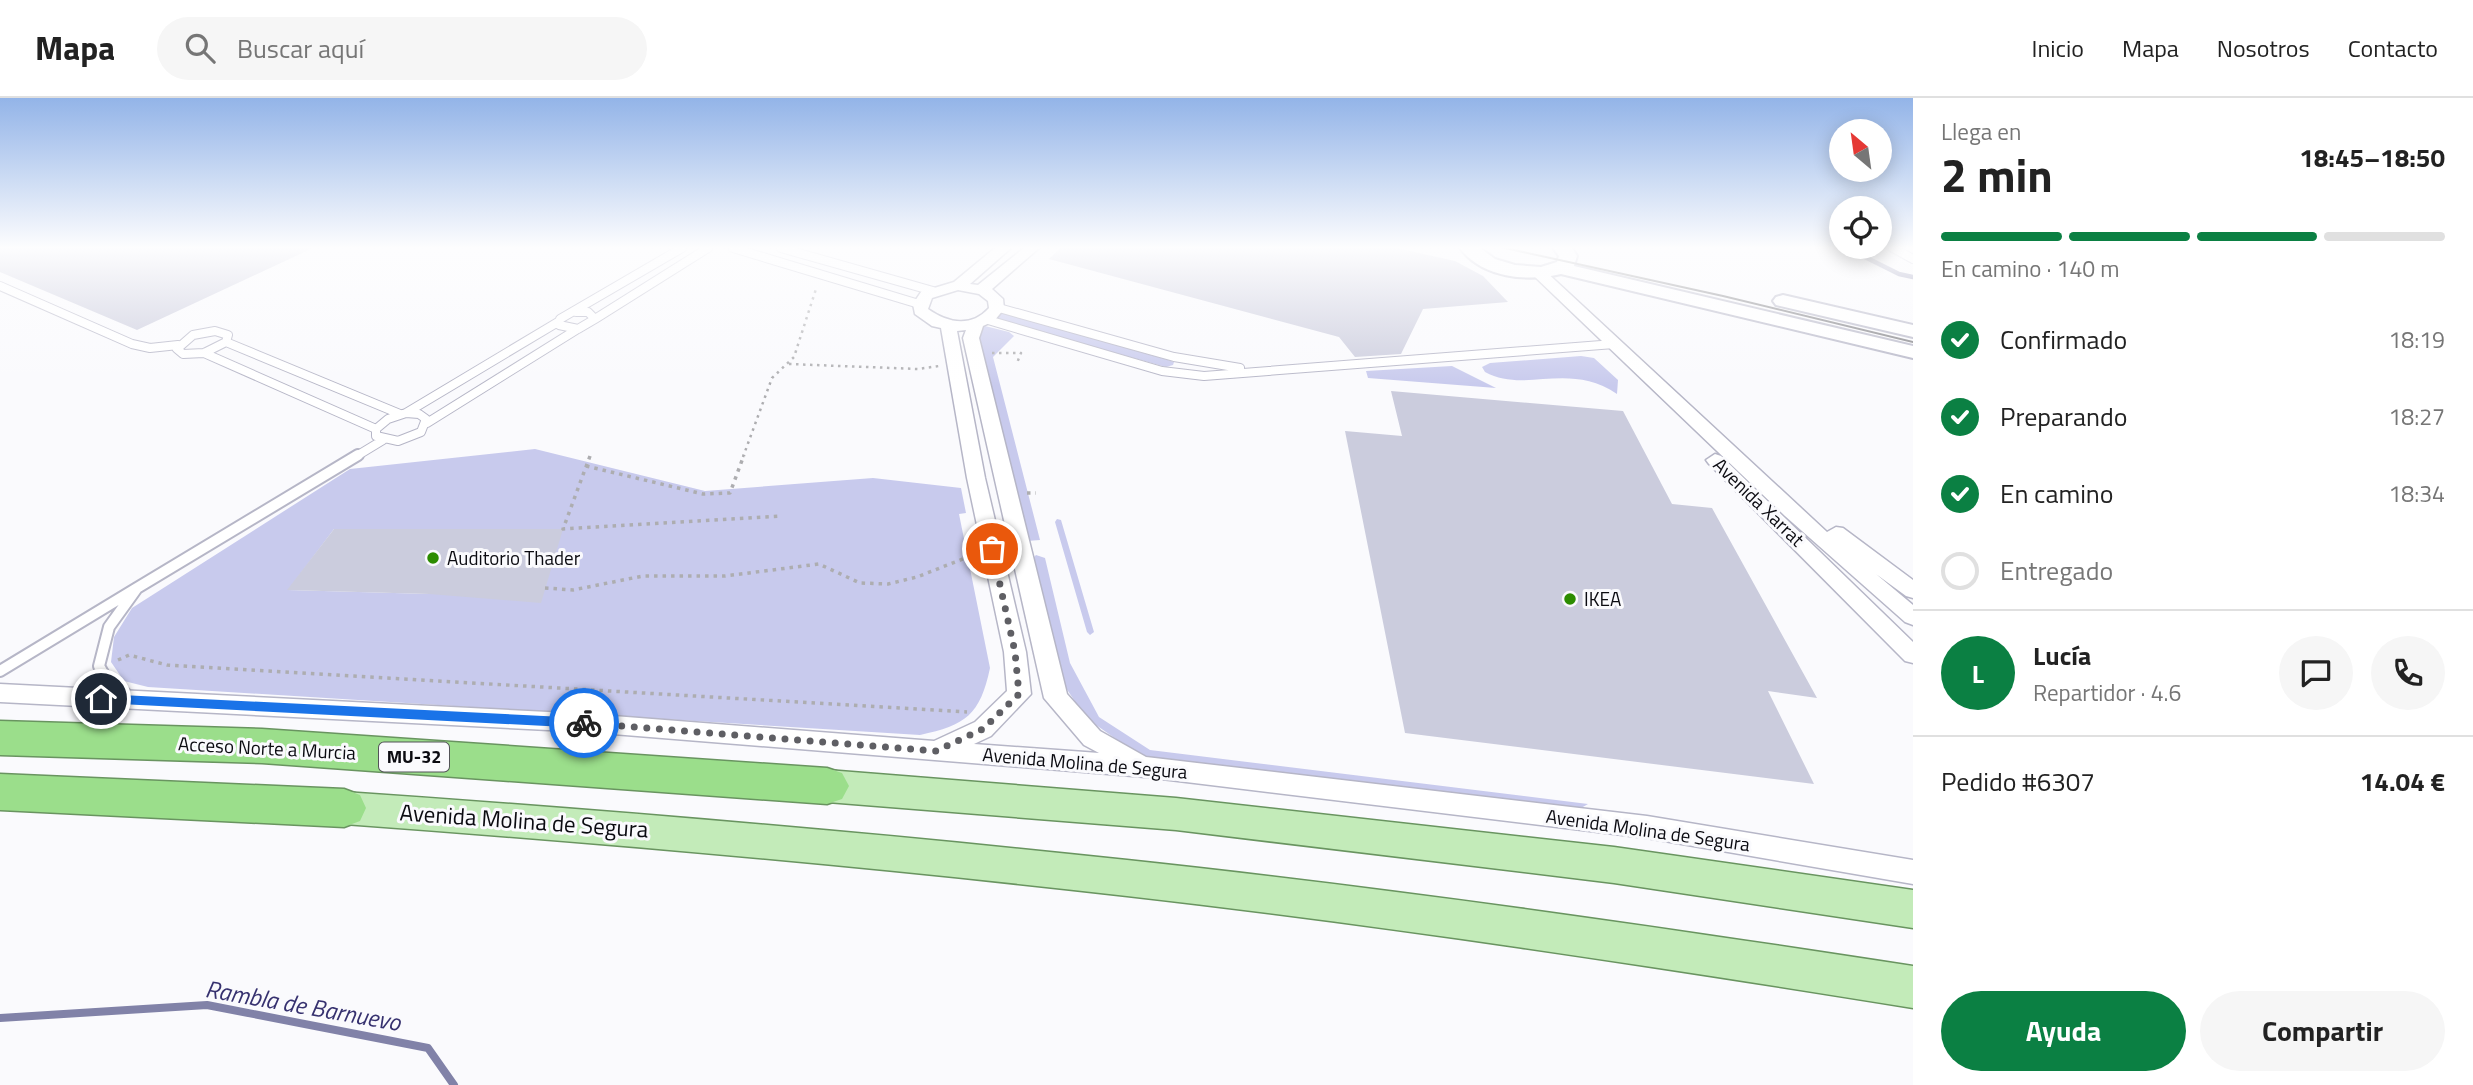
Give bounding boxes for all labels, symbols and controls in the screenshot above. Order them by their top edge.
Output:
search box [157,17,647,80]
text: Mapa [35,23,115,73]
icon: search [181,29,219,67]
text: Buscar aquí [237,29,364,68]
text: Inicio [2032,30,2084,66]
text: Mapa [2122,30,2179,66]
text: Nosotros [2217,30,2310,66]
text: Contacto [2348,30,2438,66]
text: Llega en [1941,114,2021,149]
north arrow [1829,119,1892,182]
map controls [1829,119,1892,259]
text: 18:45–18:50 [2299,138,2445,177]
text: 2 min [1941,140,2053,210]
button: locate [1829,196,1892,259]
text: En camino · 140 m [1941,251,2119,286]
text: Confirmado [2000,320,2127,359]
icon: check [1941,321,1979,359]
text: 18:19 [2388,322,2445,357]
text: Preparando [2000,397,2127,436]
icon: check [1941,398,1979,436]
text: 18:27 [2388,399,2445,434]
street label: Avenida Xarrat [1707,451,1812,553]
text: En camino [2000,474,2114,513]
icon: check [1941,475,1979,513]
text: 18:34 [2388,476,2445,511]
pin [962,519,1022,579]
icon: bag [973,530,1011,568]
place label: Auditorio Thader [447,543,581,572]
marker: Auditorio Thader [425,550,441,566]
text: Entregado [2000,551,2113,590]
place label: IKEA [1584,584,1621,613]
marker: IKEA [1562,591,1578,607]
text: Lucía [2033,636,2091,675]
button: chat [2279,636,2353,710]
button: phone [2371,636,2445,710]
text: L [1972,654,1984,693]
pin [71,669,131,729]
text: Repartidor · 4.6 [2033,675,2181,710]
icon: home [82,680,120,718]
courier [549,688,619,758]
icon: bike [565,704,603,742]
street label: Acceso Norte a Murcia [177,728,357,767]
street label: Avenida Molina de Segura [981,739,1189,786]
road number: MU-32 [379,742,449,772]
text: Pedido #6307 [1941,762,2095,801]
text: 14.04 € [2360,762,2445,801]
street label: Avenida Molina de Segura [399,794,650,847]
street label: Avenida Molina de Segura [1544,801,1752,858]
water label: Rambla de Barnuevo [203,970,405,1040]
button: Ayuda [1941,991,2186,1071]
button: Compartir [2200,991,2445,1071]

